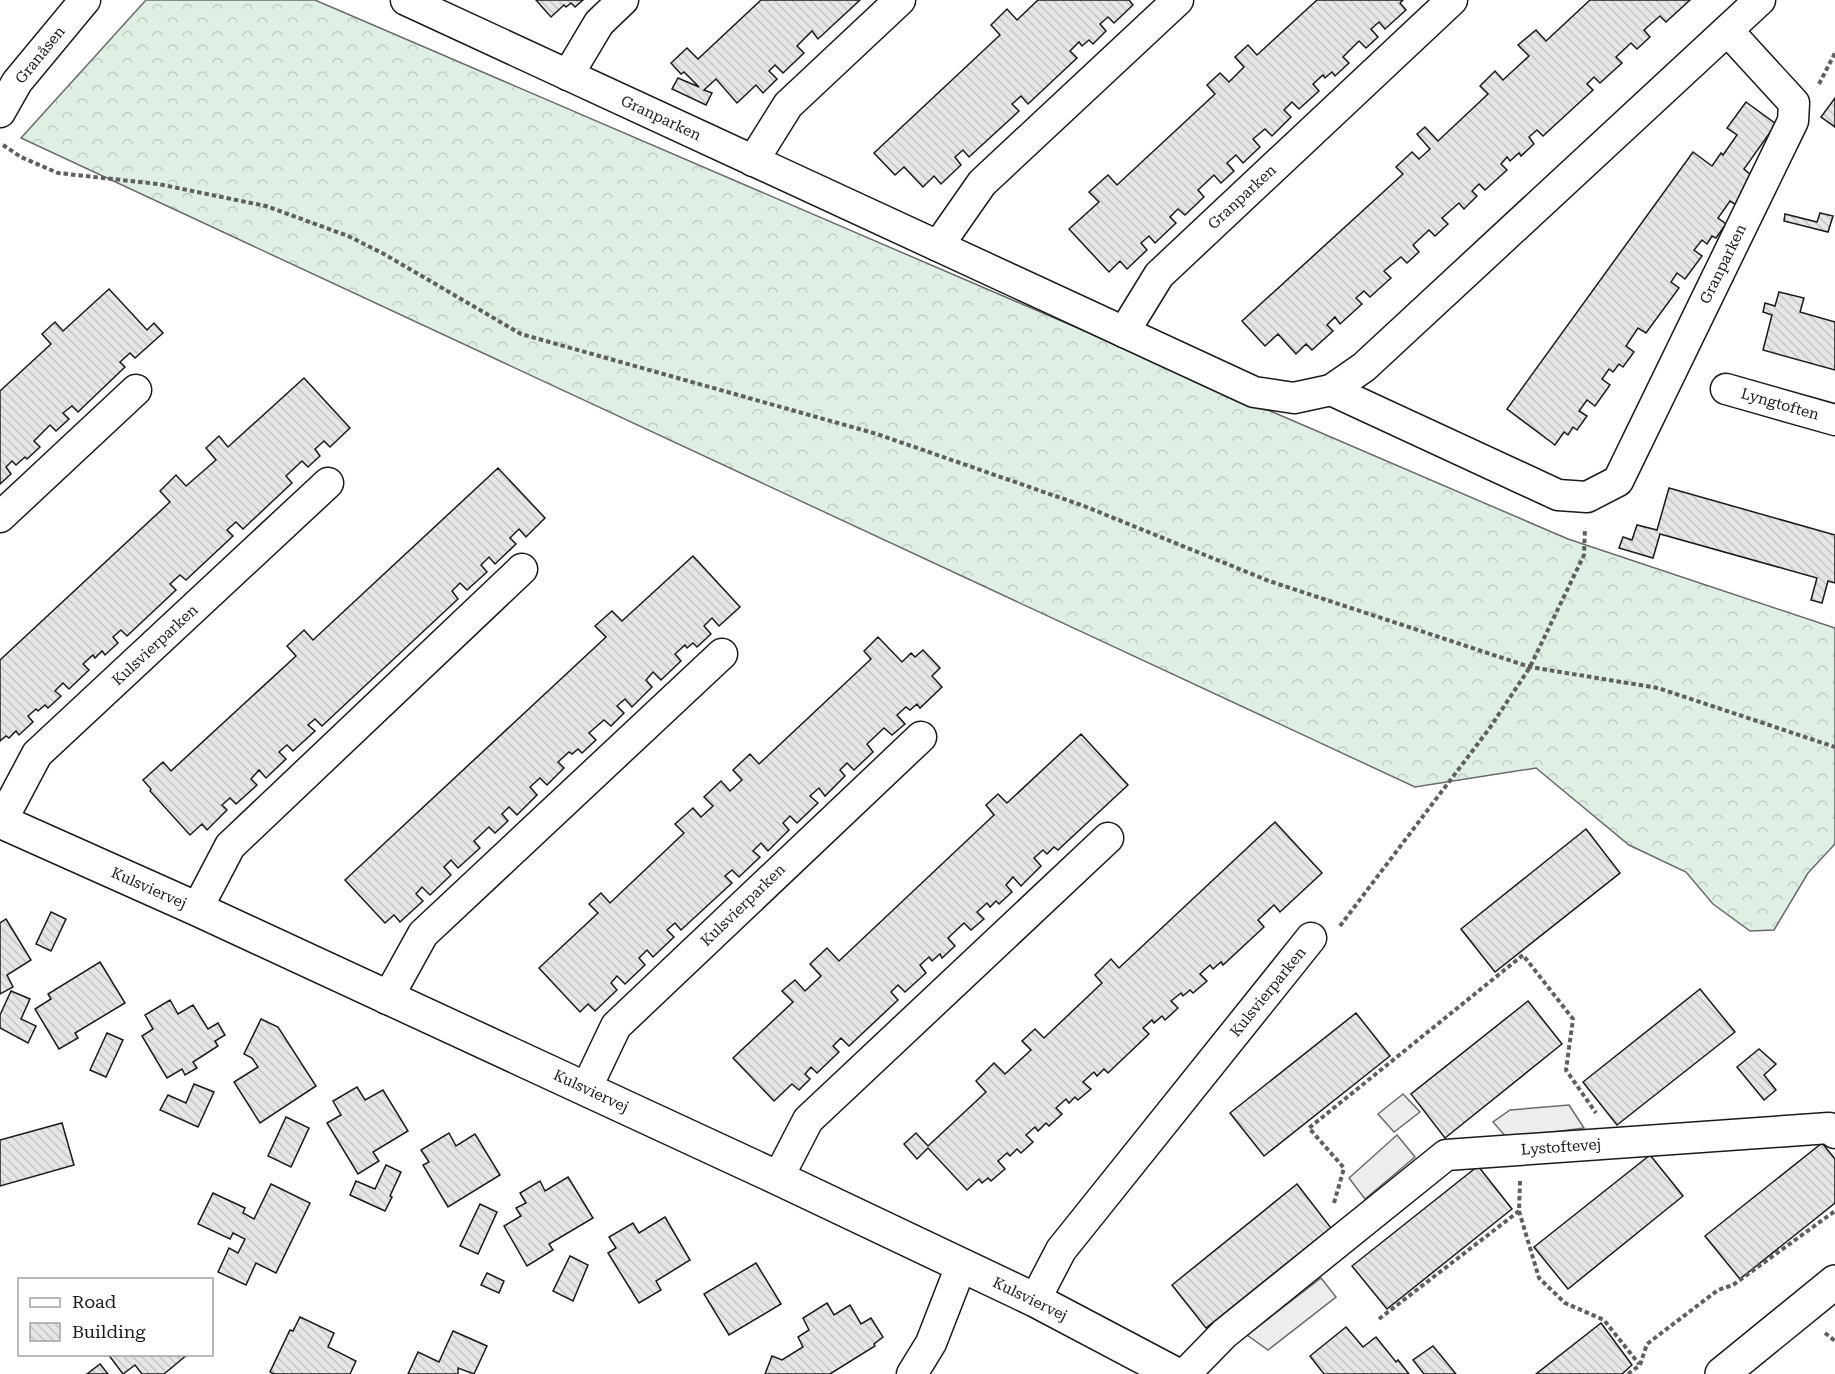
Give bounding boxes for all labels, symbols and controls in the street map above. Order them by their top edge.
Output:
street label: Granåsen [11,22,69,87]
street label: Granparken [618,92,704,145]
street label: Granparken [1204,161,1280,233]
street label: Granparken [1696,221,1750,307]
street label: Lyngtoften [1739,384,1821,424]
street label: Kulsvierparken [109,601,202,689]
street label: Kulsvierparken [697,860,789,950]
street label: Kulsviervej [108,863,190,913]
street label: Kulsvierparken [1226,943,1310,1041]
street label: Kulsviervej [551,1066,631,1116]
street label: Lystoftevej [1520,1135,1602,1159]
street label: Kulsviervej [990,1273,1070,1325]
legend [18,1278,213,1356]
text: Road [72,1291,117,1312]
text: Building [72,1321,146,1342]

